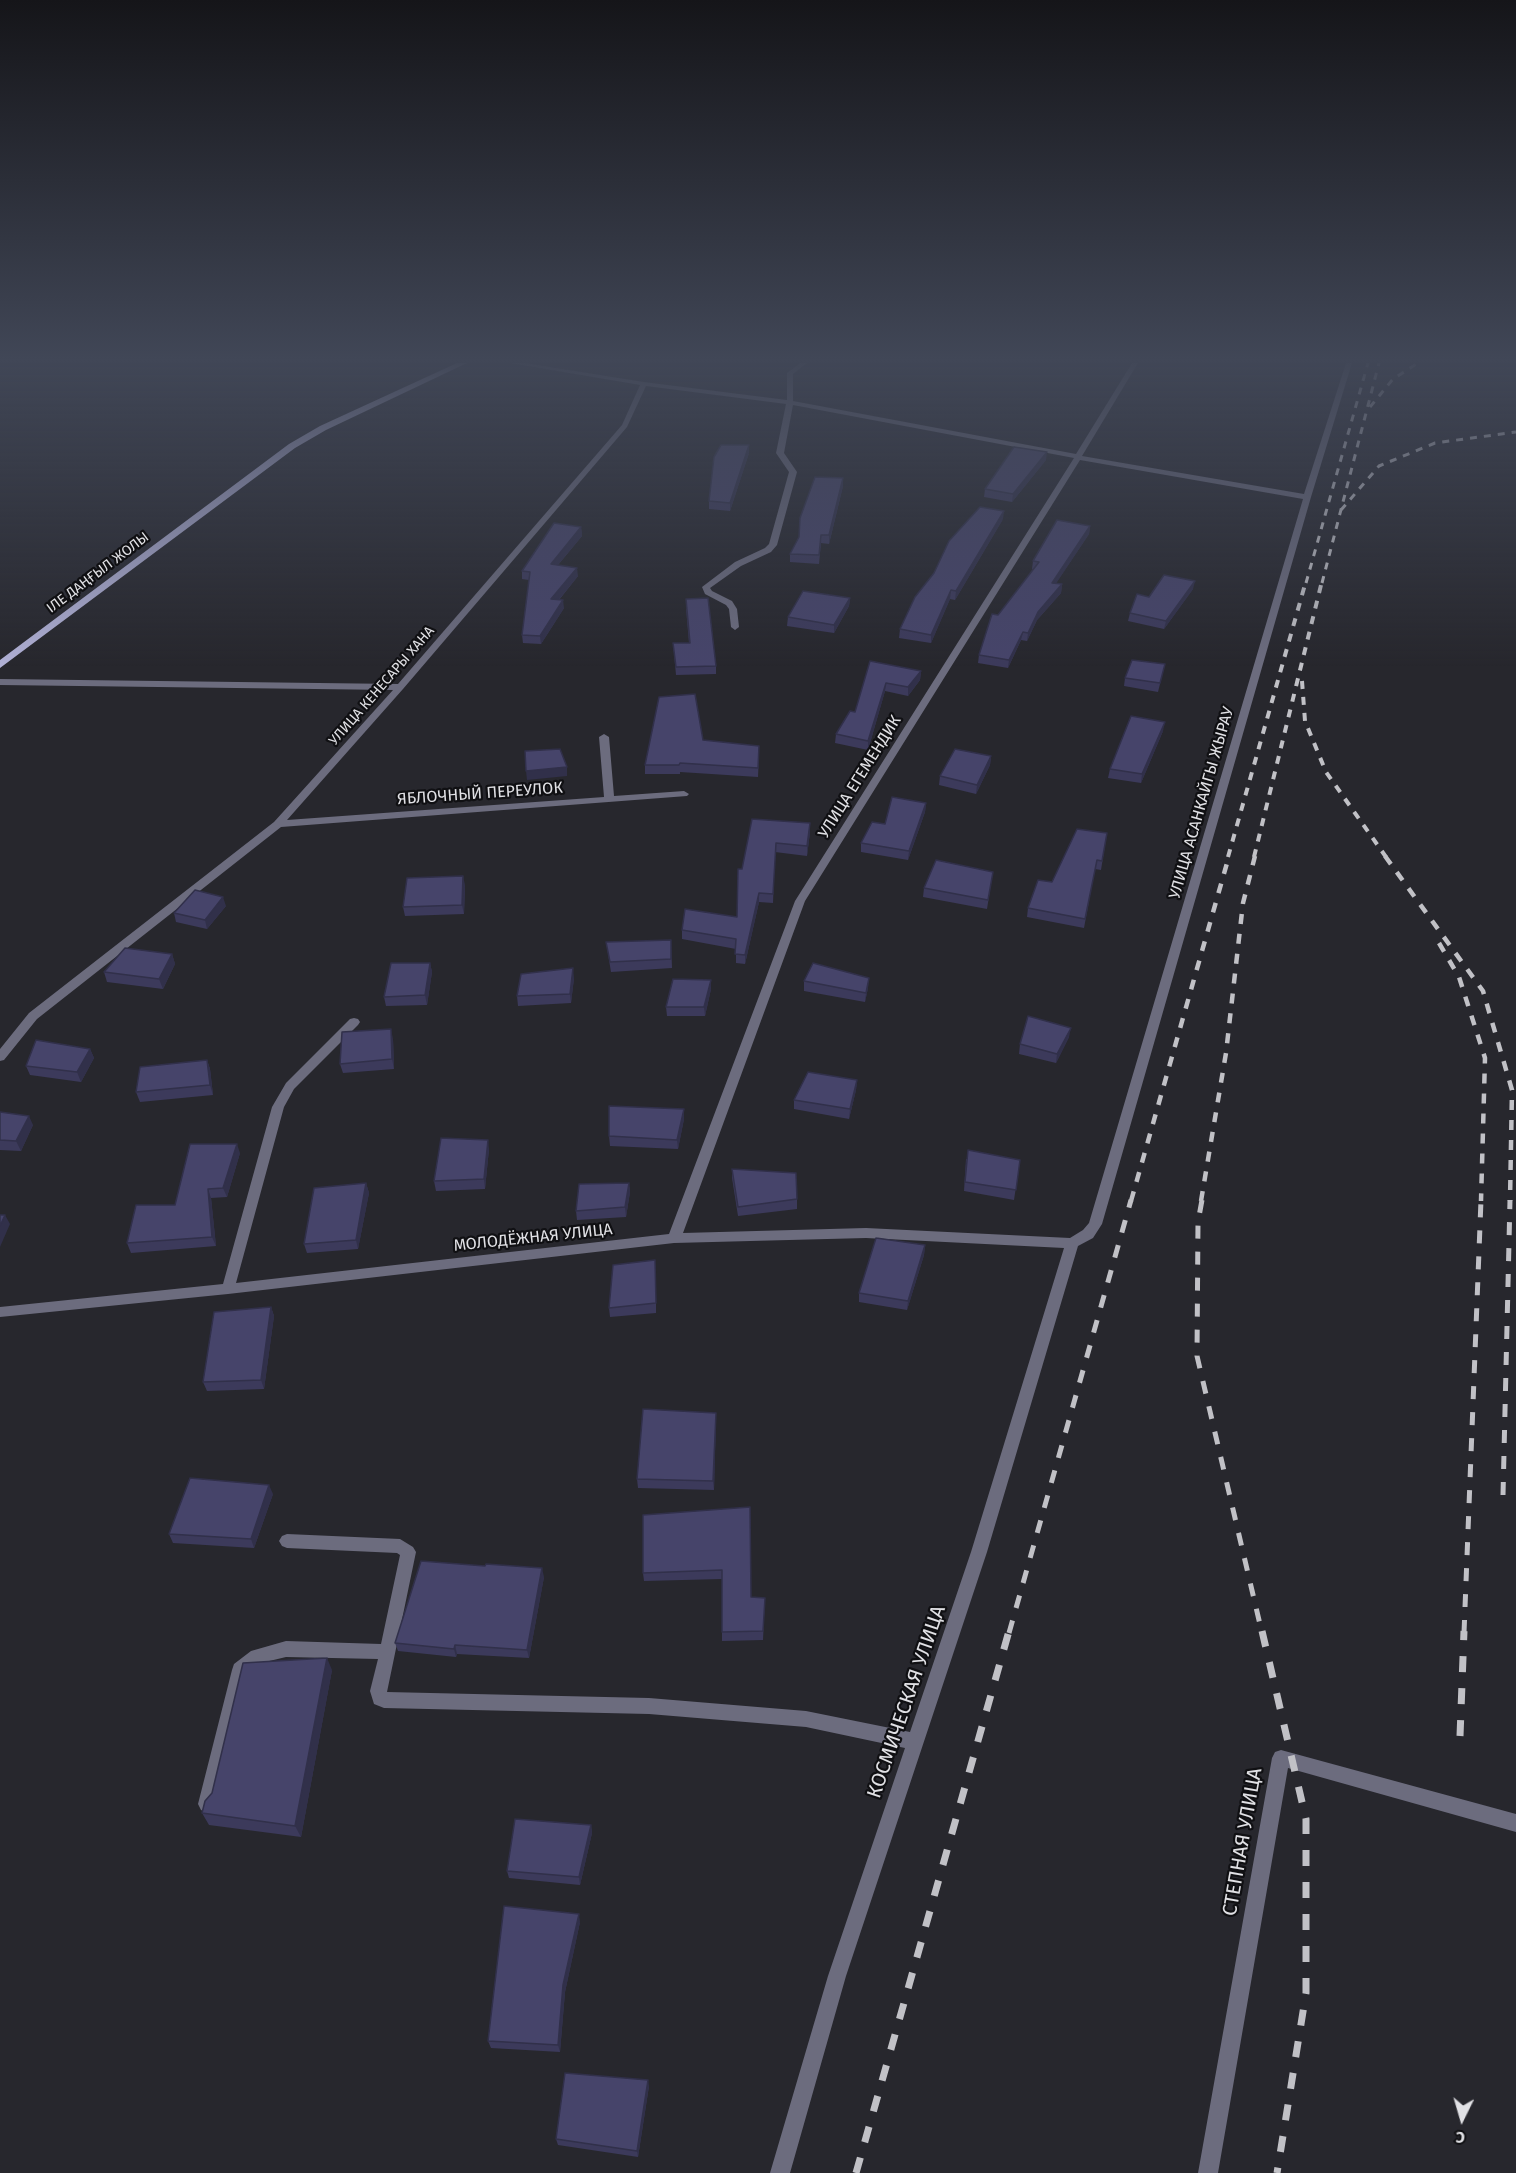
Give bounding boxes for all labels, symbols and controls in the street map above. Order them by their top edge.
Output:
street label: ІЛЕ ДАҢҒЫЛ ЖОЛЫ [44,529,152,617]
street label: УЛИЦА КЕНЕСАРЫ ХАНА [326,623,438,749]
street label: УЛИЦА АСАНКАЙГЫ ЖЫРАУ [1165,705,1239,901]
street label: УЛИЦА ЕГЕМЕНДИК [814,712,906,842]
street label: ЯБЛОЧНЫЙ ПЕРЕУЛОК [397,779,563,809]
street label: МОЛОДЁЖНАЯ УЛИЦА [453,1220,613,1256]
street label: КОСМИЧЕСКАЯ УЛИЦА [863,1603,951,1801]
street label: СТЕПНАЯ УЛИЦА [1218,1766,1268,1918]
north arrow [1432,2089,1492,2149]
text: С [1455,2128,1466,2147]

